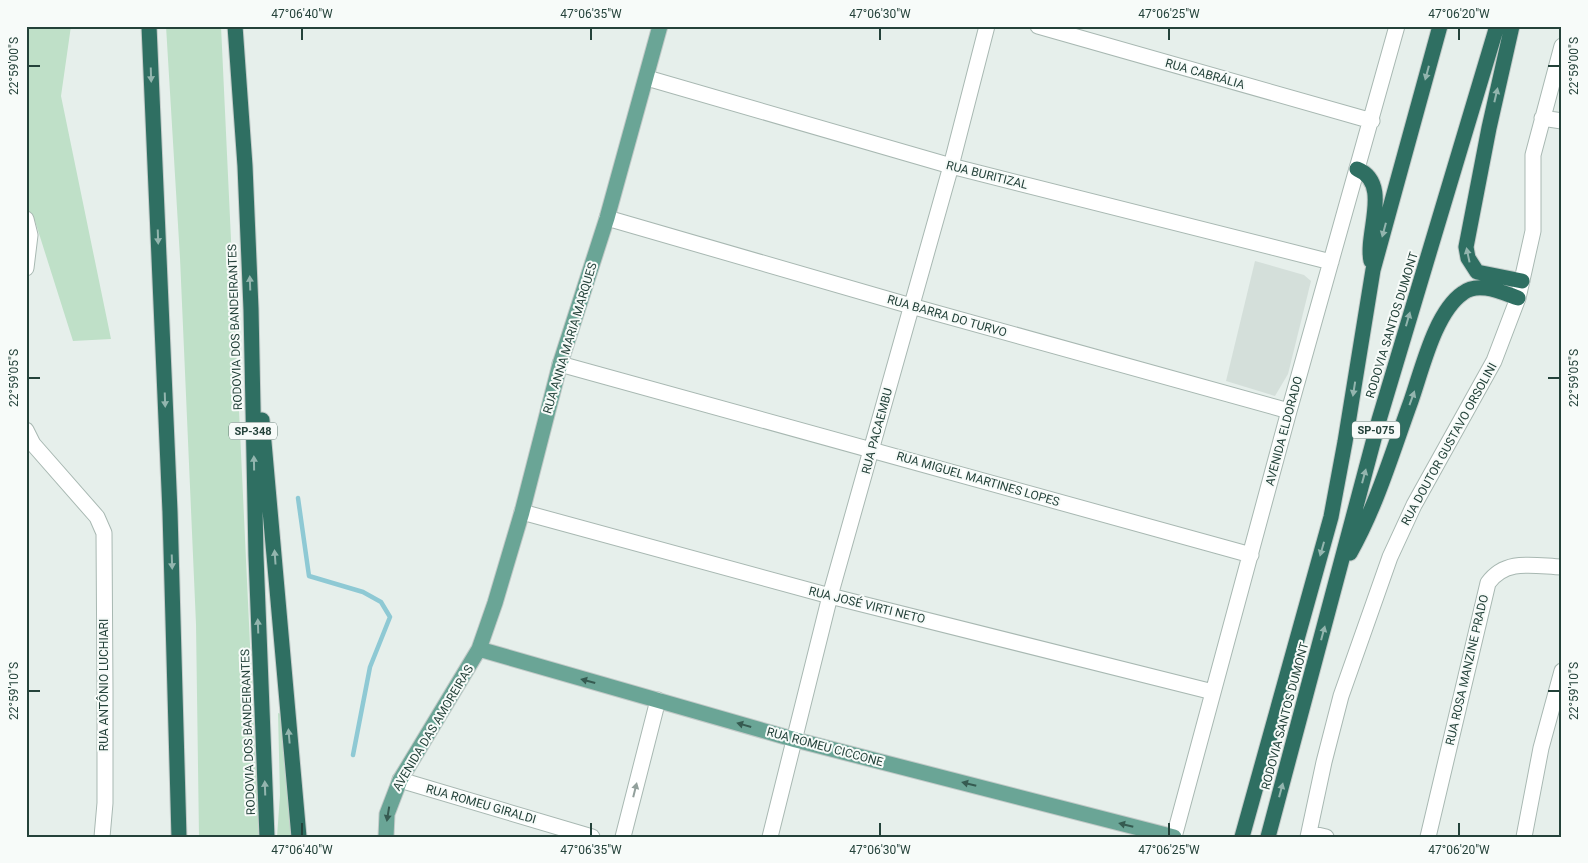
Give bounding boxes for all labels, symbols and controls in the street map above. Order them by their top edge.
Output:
text: 47°06'40"W [271,7,333,21]
text: 47°06'35"W [560,7,622,21]
text: 47°06'30"W [849,7,911,21]
text: 47°06'25"W [1138,7,1200,21]
text: 47°06'20"W [1428,7,1490,21]
text: 22°59'00"S [7,37,21,95]
text: 22°59'00"S [1567,37,1581,95]
street label: RUA CABRÁLIA [1164,55,1247,92]
one-way arrow [1423,66,1431,81]
one-way arrow [148,67,156,83]
one-way arrow [1492,88,1500,103]
street label: RUA BURITIZAL [945,158,1030,192]
one-way arrow [1379,222,1387,237]
one-way arrow [155,230,163,246]
street label: RODOVIA DOS BANDEIRANTES [225,244,245,410]
one-way arrow [1464,247,1472,262]
street label: RODOVIA SANTOS DUMONT [1363,250,1421,400]
street label: RUA ANNA MARIA MARQUES [540,261,600,415]
one-way arrow [245,275,253,291]
street label: RUA BARRA DO TURVO [886,292,1008,340]
one-way arrow [1405,312,1413,327]
text: 22°59'05"S [7,349,21,407]
text: 22°59'05"S [1567,349,1581,407]
street label: RUA DOUTOR GUSTAVO ORSOLINI [1398,360,1500,528]
street label: AVENIDA ELDORADO [1263,375,1305,487]
one-way arrow [1349,382,1357,398]
street label: RUA PACAEMBU [859,386,895,476]
one-way arrow [1408,390,1416,405]
one-way arrow [162,392,170,408]
road number: SP-348 [229,422,277,440]
road number: SP-075 [1352,422,1400,438]
street label: RUA MIGUEL MARTINES LOPES [895,449,1061,509]
one-way arrow [250,455,258,471]
one-way arrow [1361,468,1369,483]
one-way arrow [1318,541,1326,556]
one-way arrow [271,548,279,564]
one-way arrow [168,554,176,570]
street label: RUA JOSÉ VIRTI NETO [807,583,927,626]
street label: RUA ROSA MANZINE PRADO [1443,593,1491,747]
one-way arrow [254,617,262,633]
street label: RUA ANTÔNIO LUCHIARI [96,619,111,751]
one-way arrow [1319,625,1327,640]
street label: RODOVIA SANTOS DUMONT [1259,641,1311,791]
street label: RODOVIA DOS BANDEIRANTES [238,649,258,815]
text: 22°59'10"S [7,662,21,720]
text: 22°59'10"S [1567,662,1581,720]
street label: AVENIDA DAS AMOREIRAS [390,663,476,793]
one-way arrow [580,676,595,684]
one-way arrow [737,721,752,729]
street label: RUA ROMEU CICCONE [765,725,885,769]
one-way arrow [285,728,293,744]
one-way arrow [261,780,269,796]
one-way arrow [961,780,976,788]
street label: RUA ROMEU GIRALDI [424,782,538,826]
one-way arrow [631,782,639,797]
one-way arrow [1277,782,1285,797]
one-way arrow [384,806,392,822]
one-way arrow [1119,821,1134,829]
text: 47°06'40"W [271,843,333,857]
text: 47°06'35"W [560,843,622,857]
text: 47°06'30"W [849,843,911,857]
text: 47°06'25"W [1138,843,1200,857]
text: 47°06'20"W [1428,843,1490,857]

